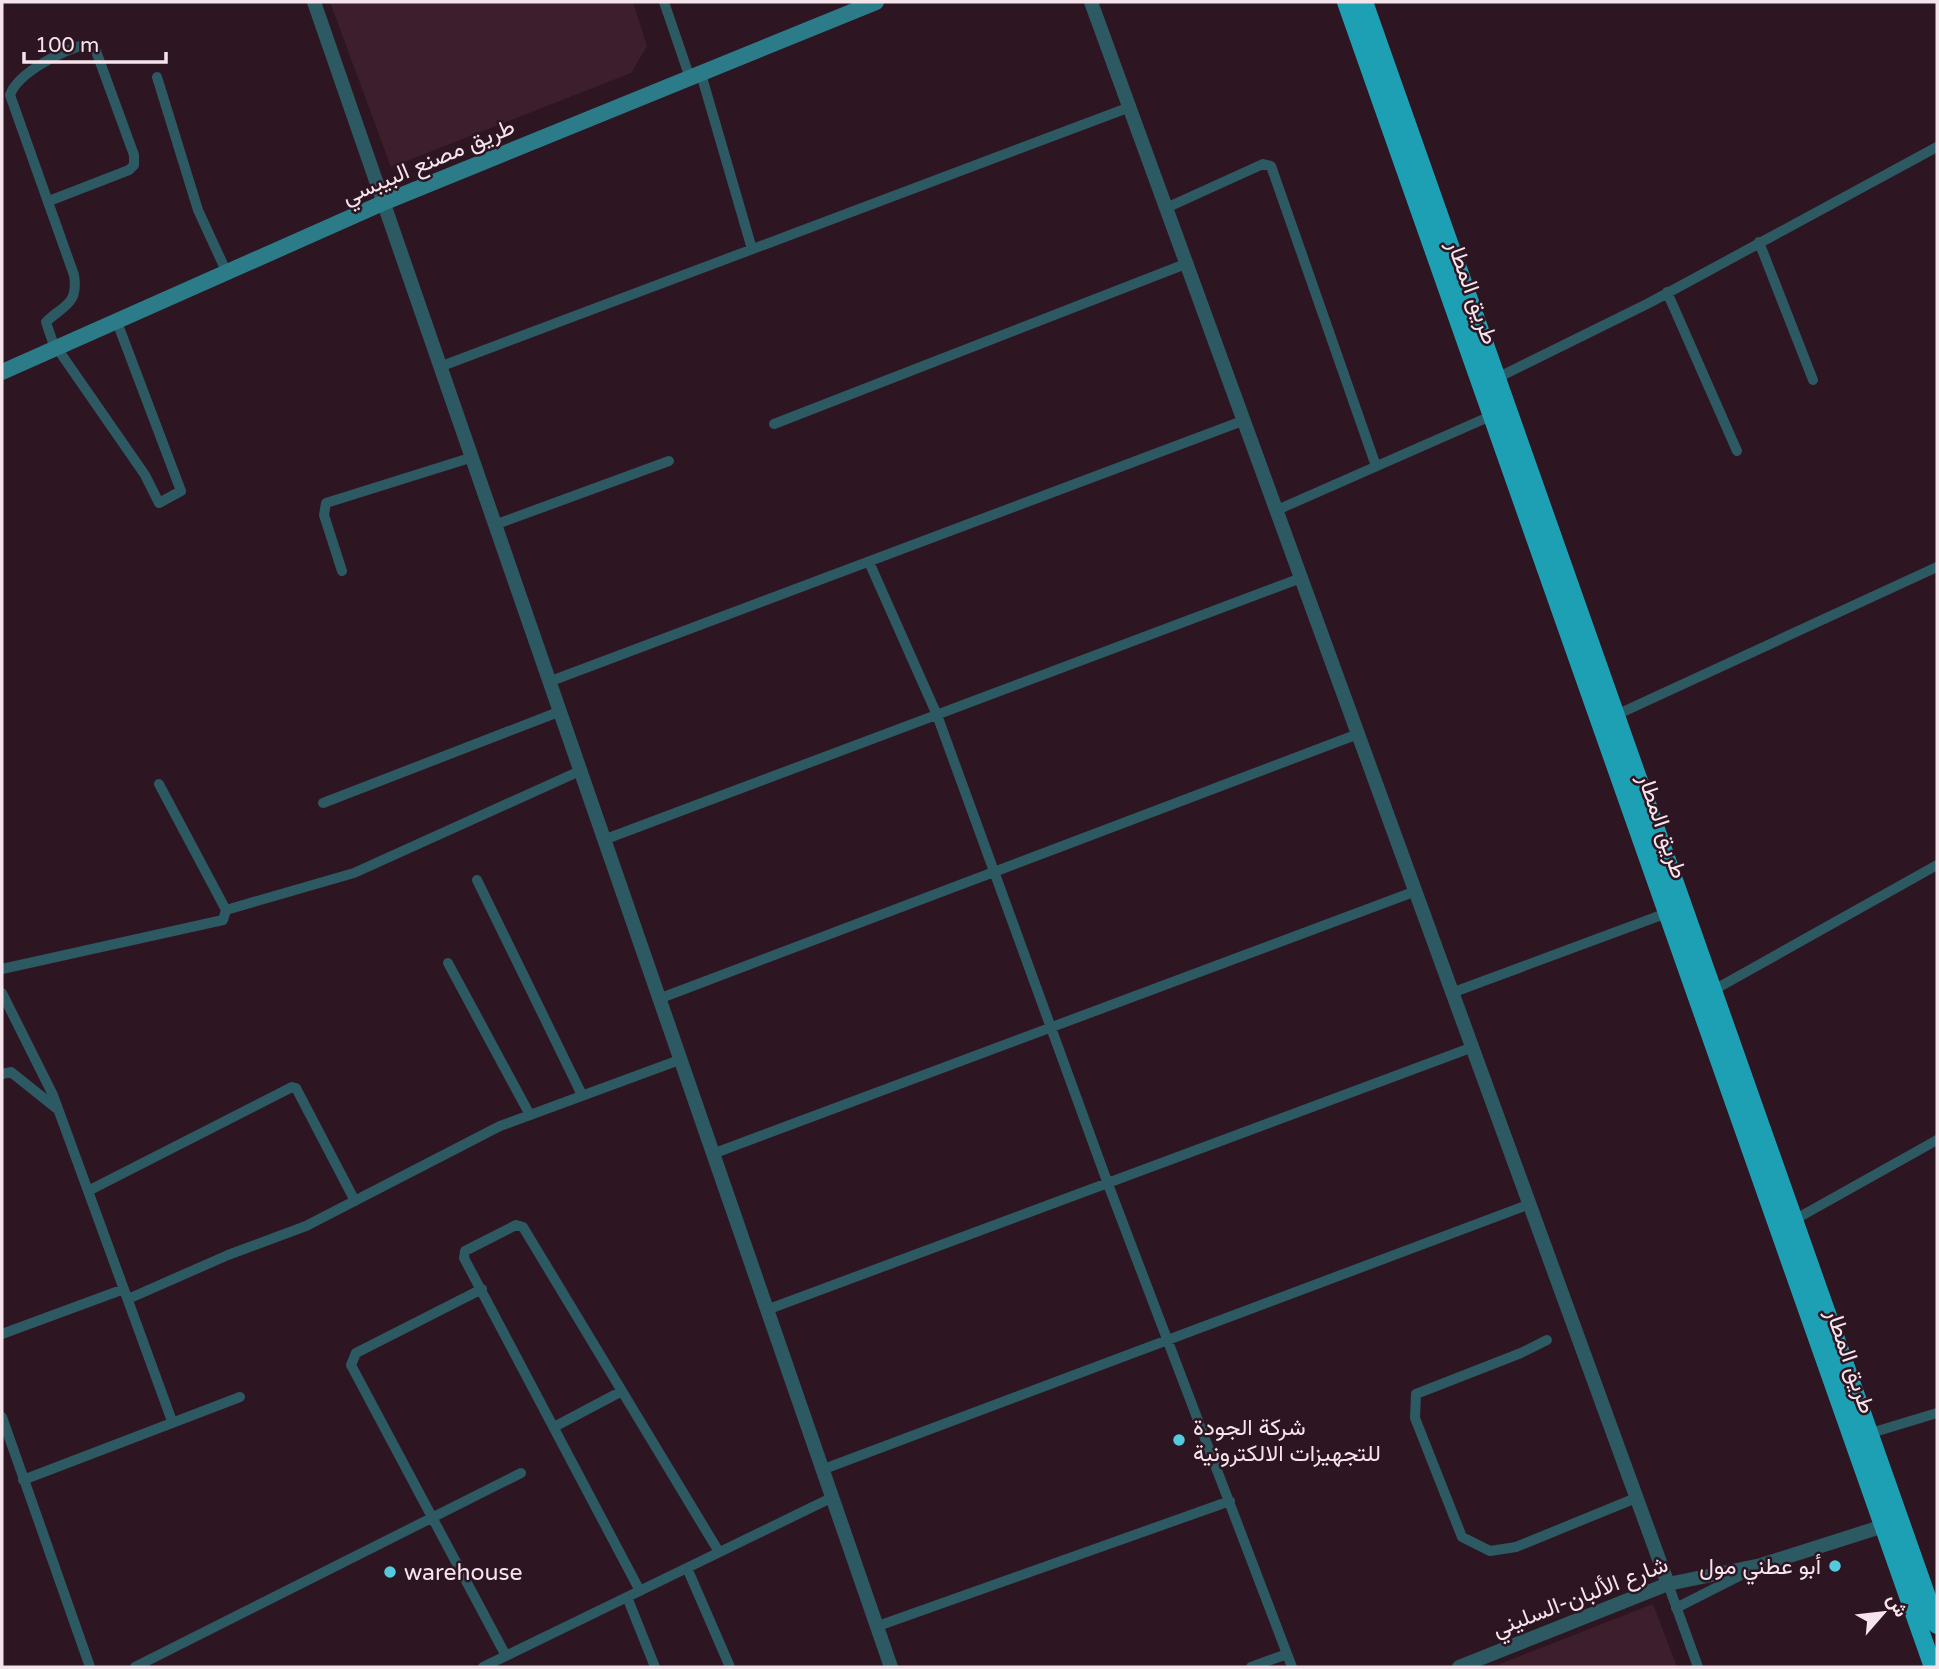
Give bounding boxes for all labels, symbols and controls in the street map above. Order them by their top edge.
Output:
scale bar [24,21,166,65]
text: 100 m [35,33,99,58]
street label: طريق مصنع البيبسي [338,113,521,215]
street label: طريق المطار [1440,235,1504,348]
street label: طريق المطار [1631,769,1693,883]
street label: طريق المطار [1819,1304,1881,1418]
place label: شركة الجودة للتجهيزات الالكترونية [1193,1414,1381,1468]
marker: شركة الجودة للتجهيزات الالكترونية [1171,1432,1187,1448]
street label: شارع الألبان-السليني [1489,1551,1674,1647]
place label: أبو عطني مول [1699,1553,1821,1585]
marker: أبو عطني مول [1827,1558,1843,1574]
place label: warehouse [404,1559,523,1587]
marker: warehouse [382,1564,398,1580]
north arrow [1848,1578,1918,1648]
text: ش [1882,1590,1912,1621]

